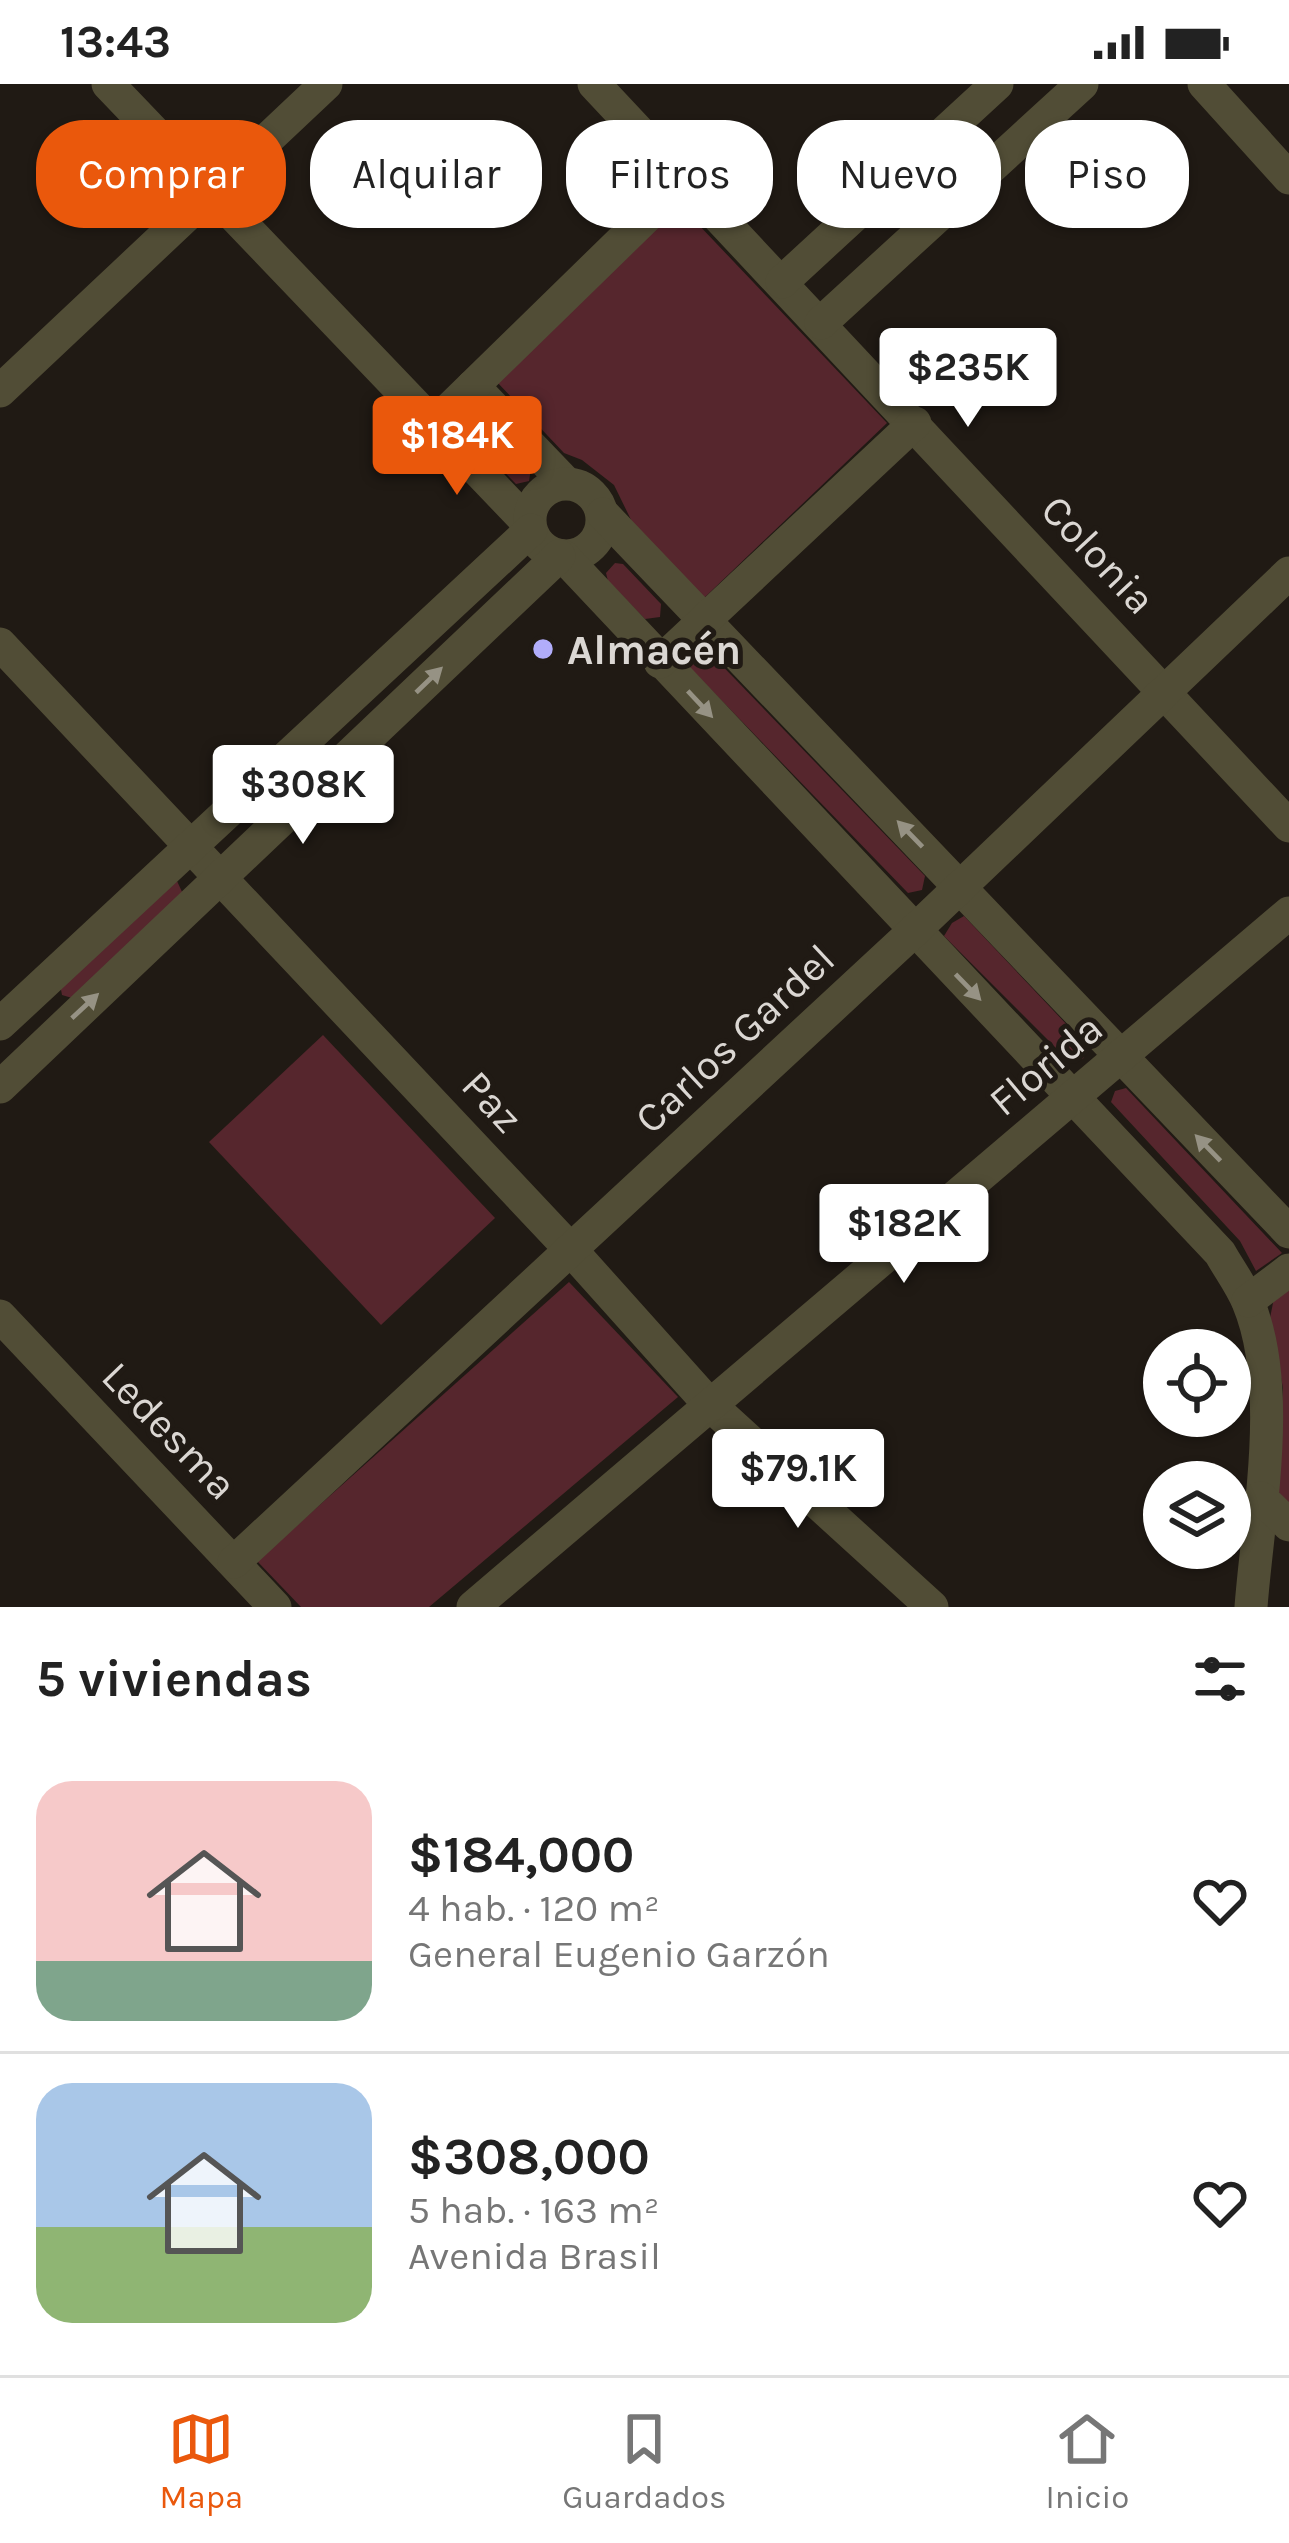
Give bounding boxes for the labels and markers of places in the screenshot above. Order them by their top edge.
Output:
pin: $235K [884,328,1052,430]
pin: $184K [373,396,541,498]
place label: Almacén [567,625,741,675]
marker: Almacén [530,636,556,662]
pin: $308K [219,745,387,847]
pin: $182K [820,1184,988,1286]
pin: $79.1K [700,1429,896,1531]

